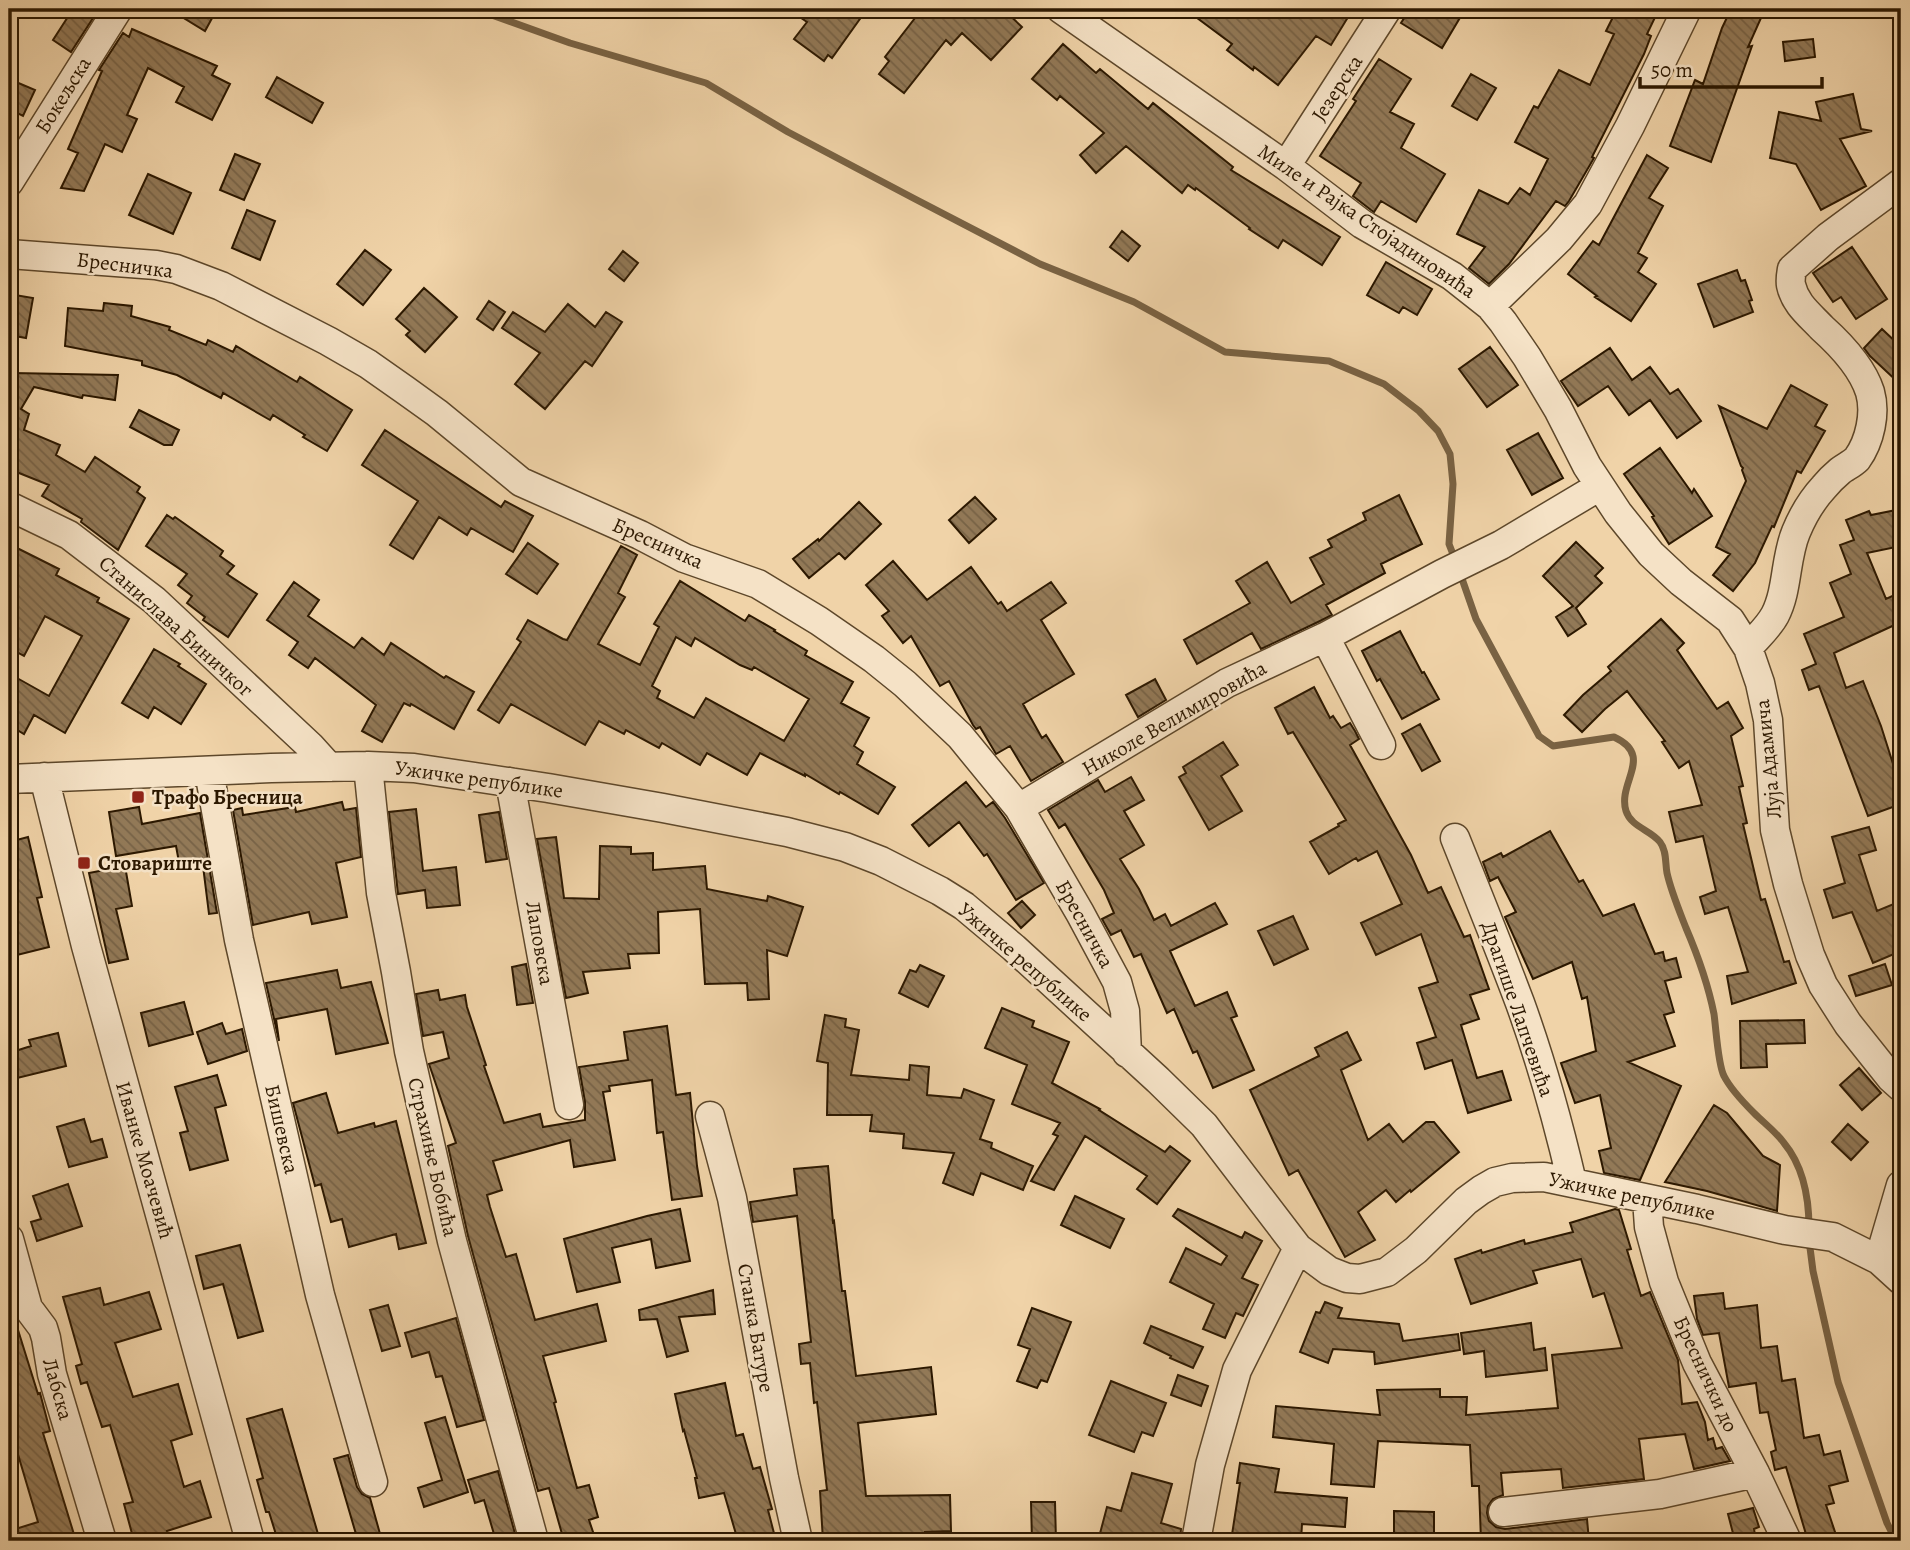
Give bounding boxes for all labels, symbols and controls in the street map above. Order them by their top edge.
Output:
scale bar [1640,46,1822,90]
street label: Језерска [1305,49,1369,127]
street label: Бокељска [28,51,98,139]
text: 50 m [1651,56,1693,84]
street label: Миле и Рајка Стојадиновића [1252,137,1482,305]
street label: Бресничка [75,245,175,285]
street label: Бресничка [608,510,708,576]
street label: Станислава Биничког [93,549,259,703]
street label: Николе Велимировића [1076,653,1272,782]
street label: Луја Адамича [1748,698,1788,820]
street label: Ужичке републике [393,753,565,805]
place label: Трафо Бресница [152,783,303,811]
marker: Трафо Бресница [130,789,146,805]
place label: Стовариште [98,849,212,877]
marker: Стовариште [76,855,92,871]
street label: Бресничка [1049,875,1121,973]
street label: Ужичке републике [952,896,1098,1028]
street label: Лаповска [519,899,561,987]
street label: Драгише Лапчевића [1475,918,1561,1101]
street label: Страхиње Бобића [401,1075,465,1240]
street label: Иванке Моачевић [109,1078,181,1242]
street label: Бишевска [258,1082,306,1177]
street label: Ужичке републике [1546,1165,1718,1227]
street label: Станка Батуре [731,1261,781,1395]
street label: Бреснички до [1667,1311,1745,1437]
street label: Лабска [36,1355,80,1424]

